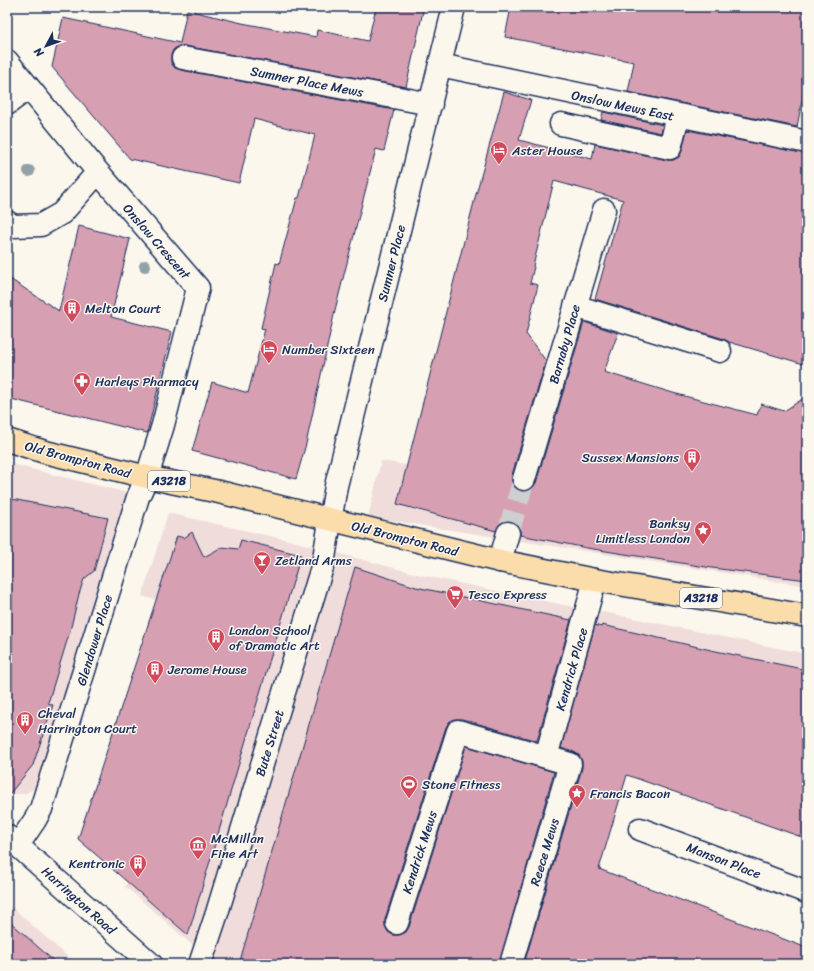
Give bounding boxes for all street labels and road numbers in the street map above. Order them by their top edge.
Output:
street label: Sumner Place Mews [248,59,367,104]
street label: Onslow Mews East [569,83,677,128]
street label: Onslow Crescent [117,198,197,285]
street label: Sumner Place [371,222,412,304]
street label: Barnaby Place [542,301,587,387]
street label: Old Brompton Road [22,434,135,485]
road number: A3218 [148,471,190,491]
street label: Old Brompton Road [349,514,462,563]
road number: A3218 [680,588,722,608]
street label: Glendower Place [70,591,119,689]
street label: Kendrick Place [549,625,594,713]
street label: Bute Street [248,707,291,779]
street label: Kendrick Mews [395,807,444,897]
street label: Reece Mews [523,815,566,889]
street label: Manson Place [683,836,765,885]
street label: Harrington Road [36,860,122,941]

